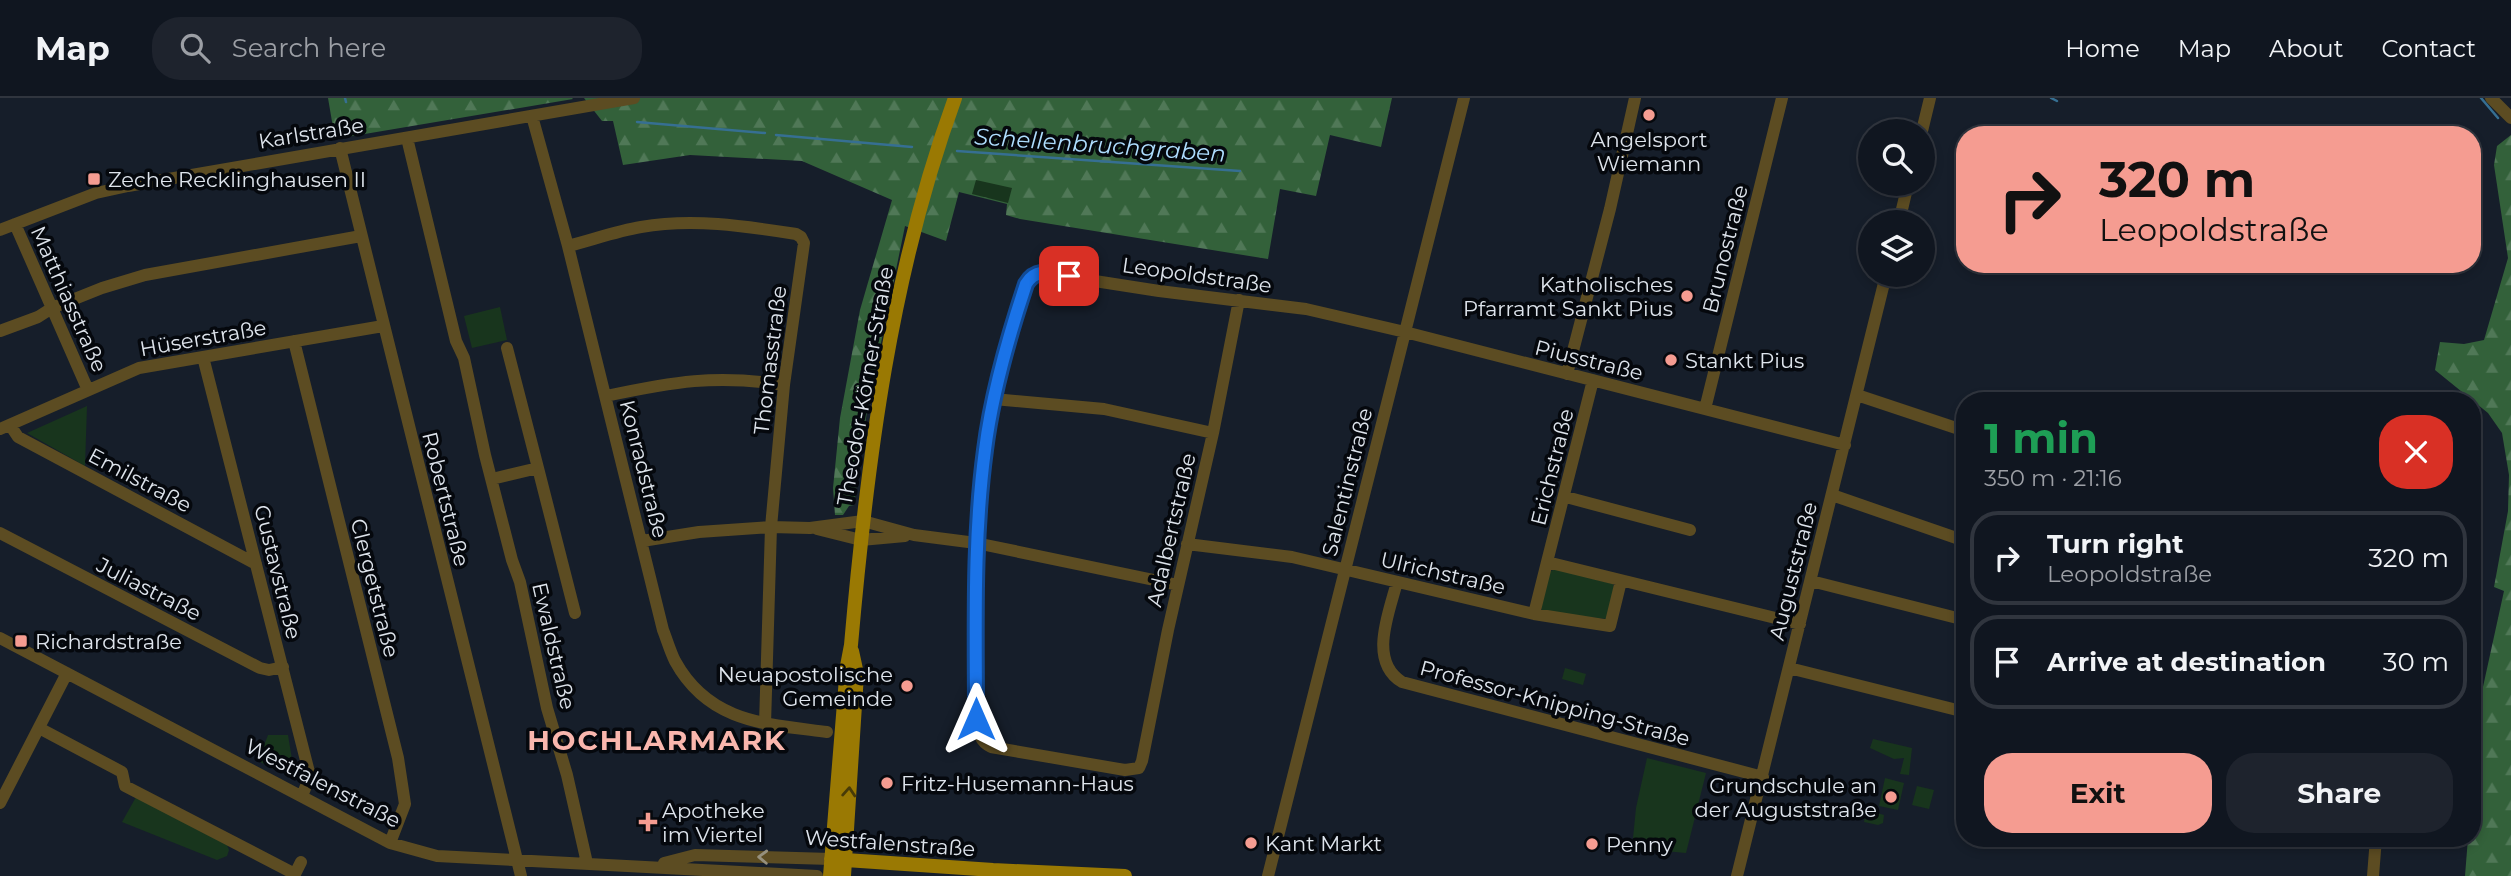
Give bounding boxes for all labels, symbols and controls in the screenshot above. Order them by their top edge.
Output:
search box [152,17,642,80]
text: Map [35,28,110,68]
icon: search [176,29,214,67]
text: Search here [232,32,386,64]
text: Home [2065,34,2140,63]
text: Map [2178,34,2231,63]
text: About [2269,34,2343,63]
text: Contact [2381,34,2476,63]
marker: Angelsport Wiemann [1641,107,1657,123]
street label: Karlstraße [257,112,365,154]
map controls [1858,119,1935,287]
button: search [1858,119,1935,196]
water label: Schellenbruchgraben [973,122,1227,168]
place label: Angelsport Wiemann [1591,127,1707,176]
text: 320 m [2099,150,2255,209]
icon: right [1984,154,2075,245]
place label: Zeche Recklinghausen II [108,167,366,192]
marker: Zeche Recklinghausen II [86,171,102,187]
street label: Brunostraße [1697,182,1753,316]
button: layers [1858,210,1935,287]
text: Leopoldstraße [2099,210,2329,249]
street label: Matthiasstraße [26,222,112,376]
pin [1039,246,1099,306]
street label: Leopoldstraße [1121,252,1273,298]
icon: arrive [1050,257,1088,295]
street label: Theodor-Körner-Straße [832,264,898,508]
place label: Katholisches Pfarramt Sankt Pius [1463,272,1673,321]
street label: Thomasstraße [748,284,792,436]
marker: Katholisches Pfarramt Sankt Pius [1679,288,1695,304]
street label: Hüserstraße [138,315,268,361]
street label: Piusstraße [1532,335,1646,385]
place label: Stankt Pius [1685,348,1804,373]
marker: Stankt Pius [1663,352,1679,368]
street label: Konradstraße [615,397,673,541]
street label: Salentinstraße [1317,405,1377,559]
street label: Erichstraße [1525,406,1579,528]
text: 1 min [1984,412,2098,464]
button: close [2379,415,2453,489]
street label: Robertstraße [417,429,475,569]
street label: Emilstraße [84,442,196,518]
street label: Adalbertstraße [1141,451,1201,609]
text: 350 m · 21:16 [1984,464,2122,492]
street label: Auguststraße [1764,499,1822,643]
street label: Gustavstraße [249,502,307,642]
street label: Clergetstraße [346,516,404,660]
text: Turn right [2047,528,2183,560]
icon: right [1988,539,2026,577]
text: 320 m [2368,542,2449,574]
street label: Ulrichstraße [1378,546,1508,600]
street label: Juliastraße [92,552,205,626]
text: Leopoldstraße [2047,560,2212,588]
street label: Ewaldstraße [527,580,581,712]
place label: Richardstraße [35,629,182,654]
marker: Richardstraße [13,633,29,649]
icon: arrive [1988,643,2026,681]
text: Arrive at destination [2047,646,2326,678]
text: 30 m [2383,646,2449,678]
street label: Professor-Knipping-Straße [1417,655,1693,751]
place label: Neuapostolische Gemeinde [718,662,893,711]
marker: Neuapostolische Gemeinde [899,678,915,694]
position arrow [939,682,1013,756]
district label: HOCHLARMARK [527,723,787,757]
street label: Westfalenstraße [241,733,405,833]
button: Exit [1984,753,2212,833]
button: Share [2226,753,2453,833]
place label: Fritz-Husemann-Haus [901,771,1134,796]
place label: Grundschule an der Auguststraße [1694,773,1877,822]
marker: Fritz-Husemann-Haus [879,775,895,791]
one-way arrow [841,786,856,797]
marker: Grundschule an der Auguststraße [1883,789,1899,805]
place label: Apotheke im Viertel [662,798,765,847]
marker: Apotheke im Viertel [640,814,656,830]
street label: Westfalenstraße [804,825,976,861]
place label: Kant Markt [1265,831,1382,856]
place label: Penny [1606,832,1673,857]
marker: Kant Markt [1243,835,1259,851]
marker: Penny [1584,836,1600,852]
one-way arrow [757,849,767,865]

